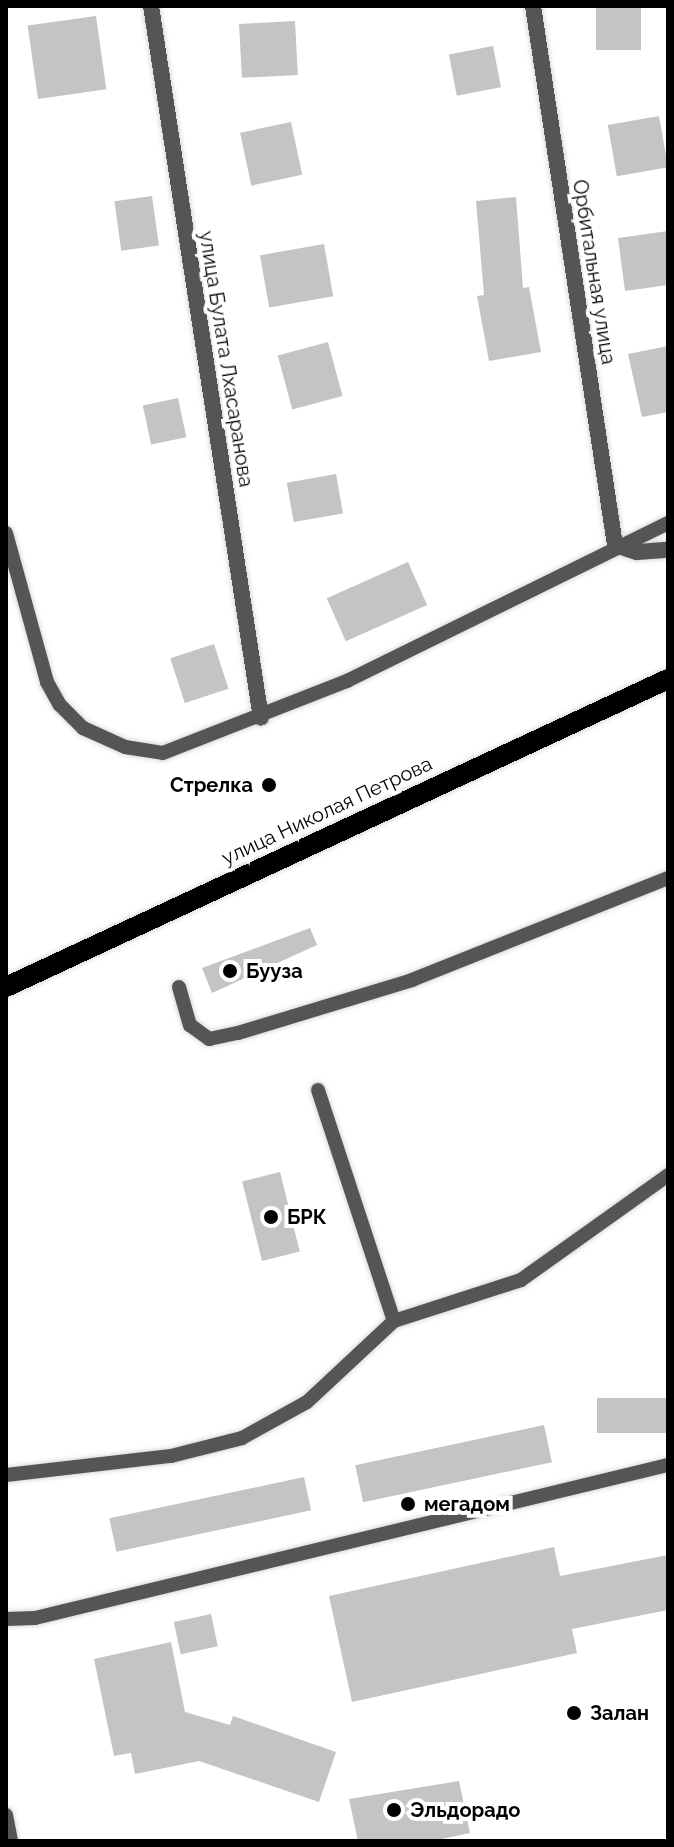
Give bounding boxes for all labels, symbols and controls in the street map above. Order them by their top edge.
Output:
street label: Орбитальная улица [567,178,621,366]
street label: улица Булата Лхасаранова [194,229,258,489]
street label: улица Николая Петрова [218,752,436,870]
place label: Стрелка [170,773,253,797]
marker: Стрелка [260,776,278,794]
place label: Бууза [246,959,303,983]
marker: Бууза [221,962,239,980]
place label: БРК [287,1205,327,1229]
marker: БРК [262,1208,280,1226]
place label: мегадом [424,1492,510,1516]
marker: мегадом [399,1495,417,1513]
place label: Залан [590,1701,649,1725]
marker: Залан [565,1704,583,1722]
place label: Эльдорадо [410,1798,520,1822]
marker: Эльдорадо [385,1801,403,1819]

